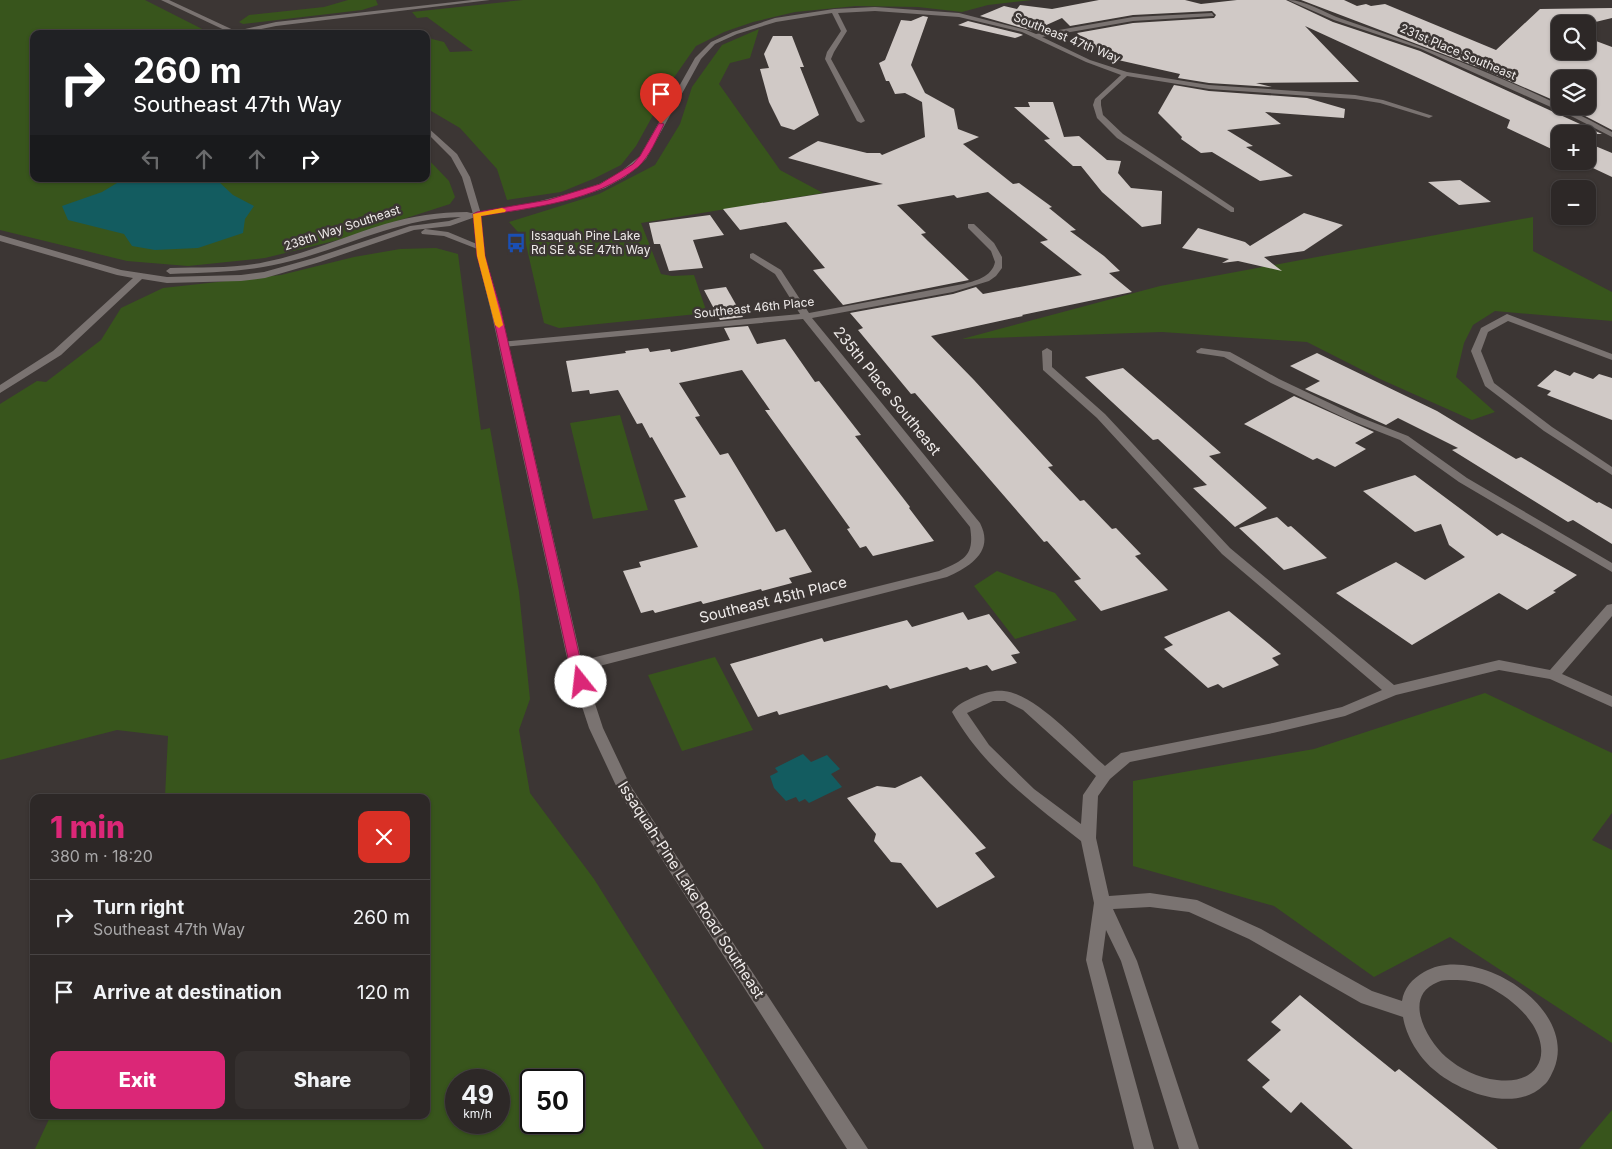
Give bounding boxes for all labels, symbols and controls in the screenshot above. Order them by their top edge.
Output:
street label: Southeast 47th Way [1012,9,1123,66]
map controls [1551,15,1596,225]
button: search [1551,15,1596,60]
street label: 231st Place Southeast [1398,20,1519,83]
text: 260 m [133,49,242,91]
icon: right [50,50,115,115]
button: layers [1551,70,1596,115]
pin [640,73,682,124]
icon: arrive [647,80,675,108]
text: Southeast 47th Way [133,91,342,117]
button: + [1551,125,1596,170]
icon: left [137,145,165,173]
icon: ahead [190,145,218,173]
icon: ahead [243,145,271,173]
icon: right [296,145,324,173]
button: − [1551,180,1596,225]
street label: 238th Way Southeast [282,202,402,253]
place label: Issaquah Pine Lake Rd SE & SE 47th Way [531,228,651,257]
bus stop icon: Issaquah Pine Lake Rd SE & SE 47th Way [505,232,527,254]
street label: Southeast 46th Place [693,294,815,321]
street label: 235th Place Southeast [830,322,945,459]
street label: Southeast 45th Place [697,572,849,627]
position arrow [554,655,606,707]
street label: Issaquah-Pine Lake Road Southeast [614,778,769,1002]
text: 1 min [50,809,125,845]
button: close [358,811,410,863]
text: 380 m · 18:20 [50,846,153,866]
text: Turn right [93,896,184,919]
icon: right [50,903,78,931]
text: 260 m [353,906,410,929]
text: Southeast 47th Way [93,919,245,939]
icon: arrive [50,978,78,1006]
text: Arrive at destination [93,981,282,1004]
text: 120 m [357,981,410,1004]
button: Exit [50,1051,225,1109]
button: Share [235,1051,410,1109]
speed limit sign: 50 [520,1069,585,1134]
text: 49 [461,1080,494,1110]
text: km/h [463,1106,492,1121]

